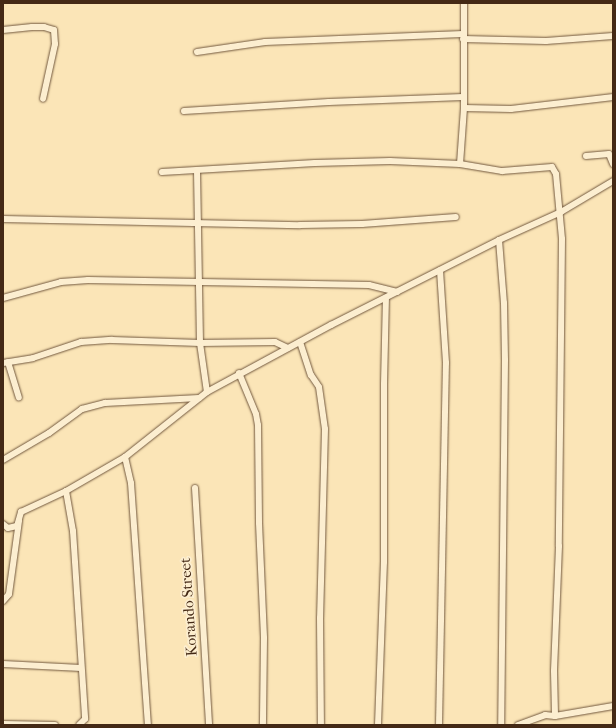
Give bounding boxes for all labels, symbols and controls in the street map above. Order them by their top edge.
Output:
street label: Korando Street [177,557,201,657]

